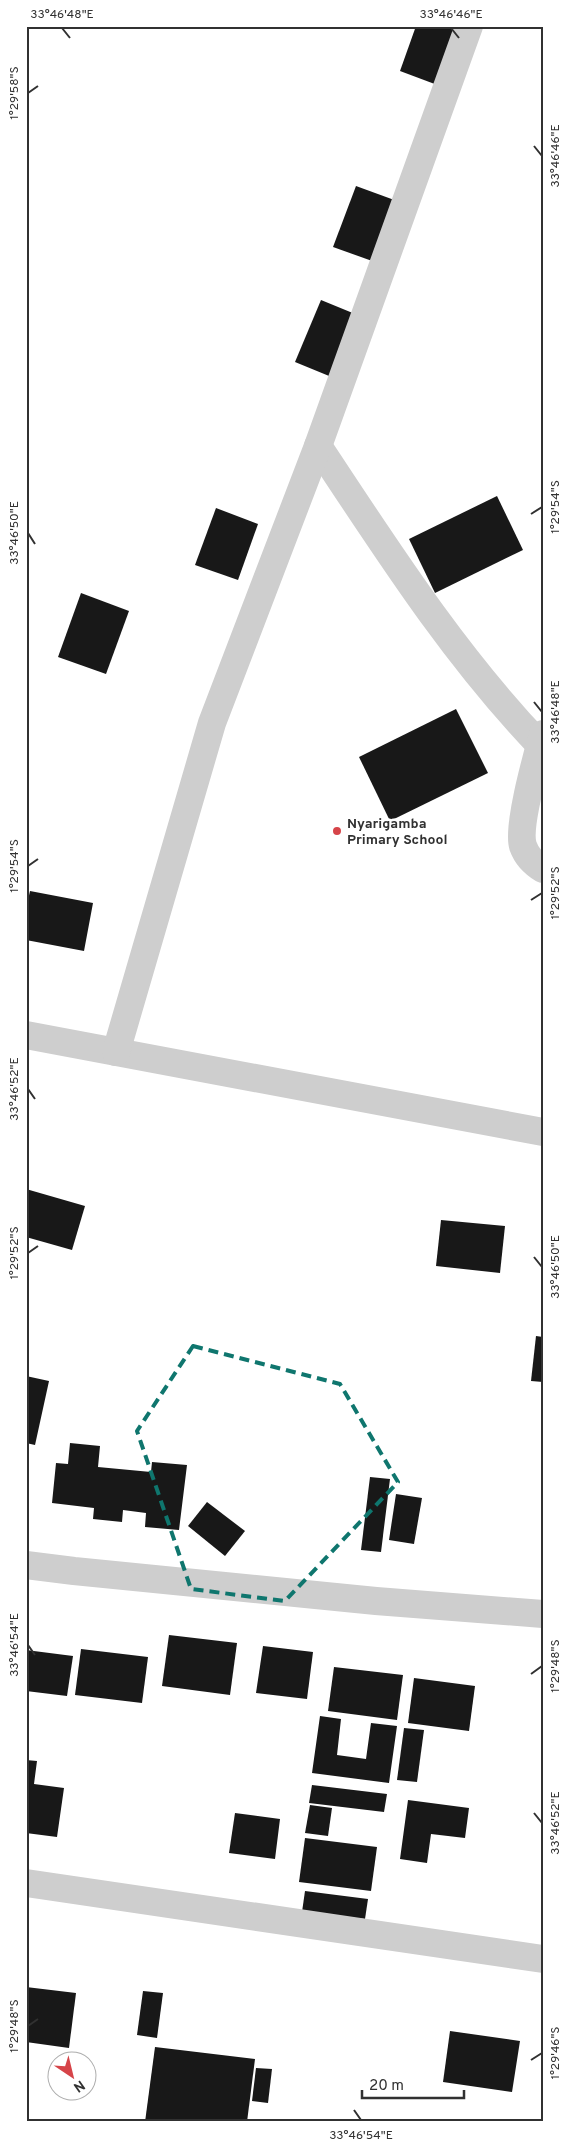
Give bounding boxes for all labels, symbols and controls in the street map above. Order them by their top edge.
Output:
text: 33°46'48"E [30,7,94,23]
text: 33°46'46"E [419,7,483,23]
text: 1°29'58"S [7,66,23,120]
text: 33°46'46"E [548,124,564,188]
text: 1°29'54"S [548,480,564,534]
text: 33°46'50"E [7,501,23,565]
text: 33°46'48"E [548,680,564,744]
place label: Nyarigamba Primary School [347,816,448,849]
marker: Nyarigamba Primary School [331,825,343,837]
text: 1°29'54"S [7,839,23,893]
text: 1°29'52"S [548,866,564,920]
text: 33°46'52"E [7,1057,23,1121]
text: 1°29'52"S [7,1226,23,1280]
text: 33°46'50"E [548,1235,564,1299]
text: 33°46'54"E [7,1613,23,1677]
text: 1°29'48"S [548,1639,564,1693]
text: 33°46'52"E [548,1791,564,1855]
text: 1°29'48"S [7,1999,23,2053]
text: 1°29'46"S [548,2026,564,2080]
north arrow [48,2050,98,2100]
scale bar [362,2068,464,2100]
text: N [70,2076,88,2095]
text: 20 m [369,2077,404,2096]
text: 33°46'54"E [329,2128,393,2144]

